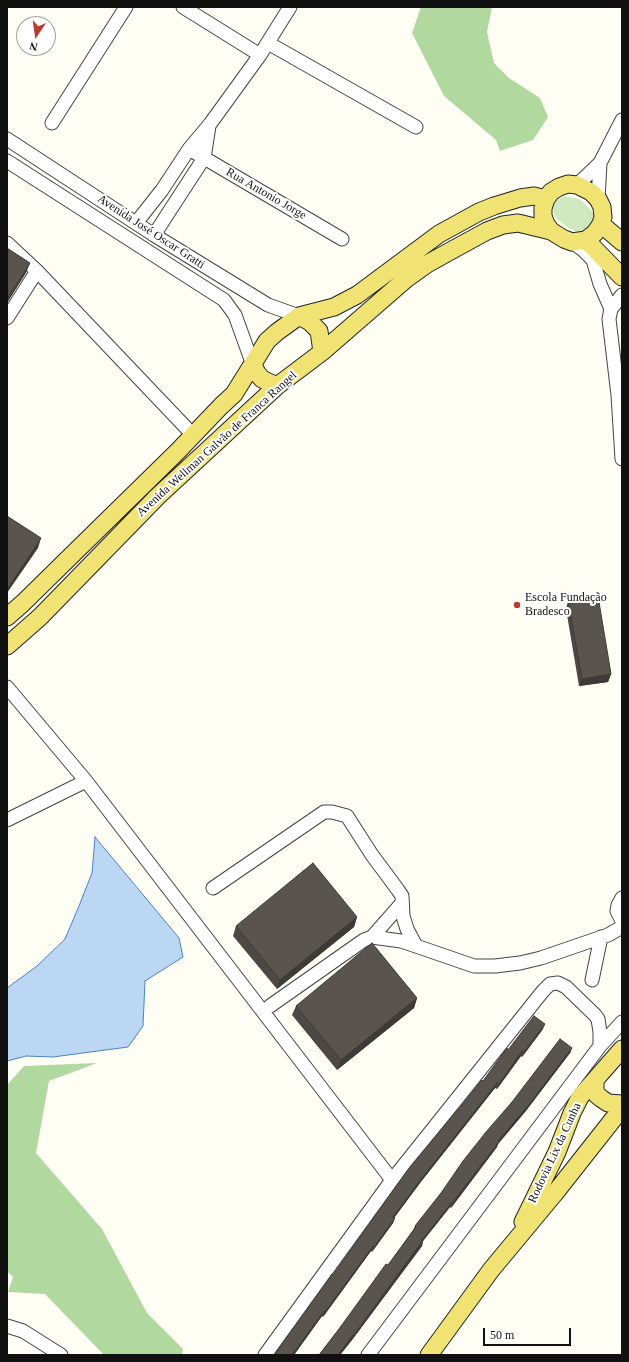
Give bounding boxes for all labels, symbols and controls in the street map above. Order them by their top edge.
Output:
north arrow [16,16,56,56]
text: N [28,40,39,53]
street label: Rua Antonio Jorge [223,165,309,223]
street label: Avenida José Oscar Gratti [94,192,208,272]
street label: Avenida Wellman Galvão de Franca Rangel [134,368,300,520]
place label: Escola Fundação Bradesco [525,591,607,619]
marker: Escola Fundação Bradesco [512,600,522,610]
street label: Rodovia Lix da Cunha [525,1101,585,1205]
scale bar [485,1320,573,1346]
text: 50 m [490,1328,514,1342]

